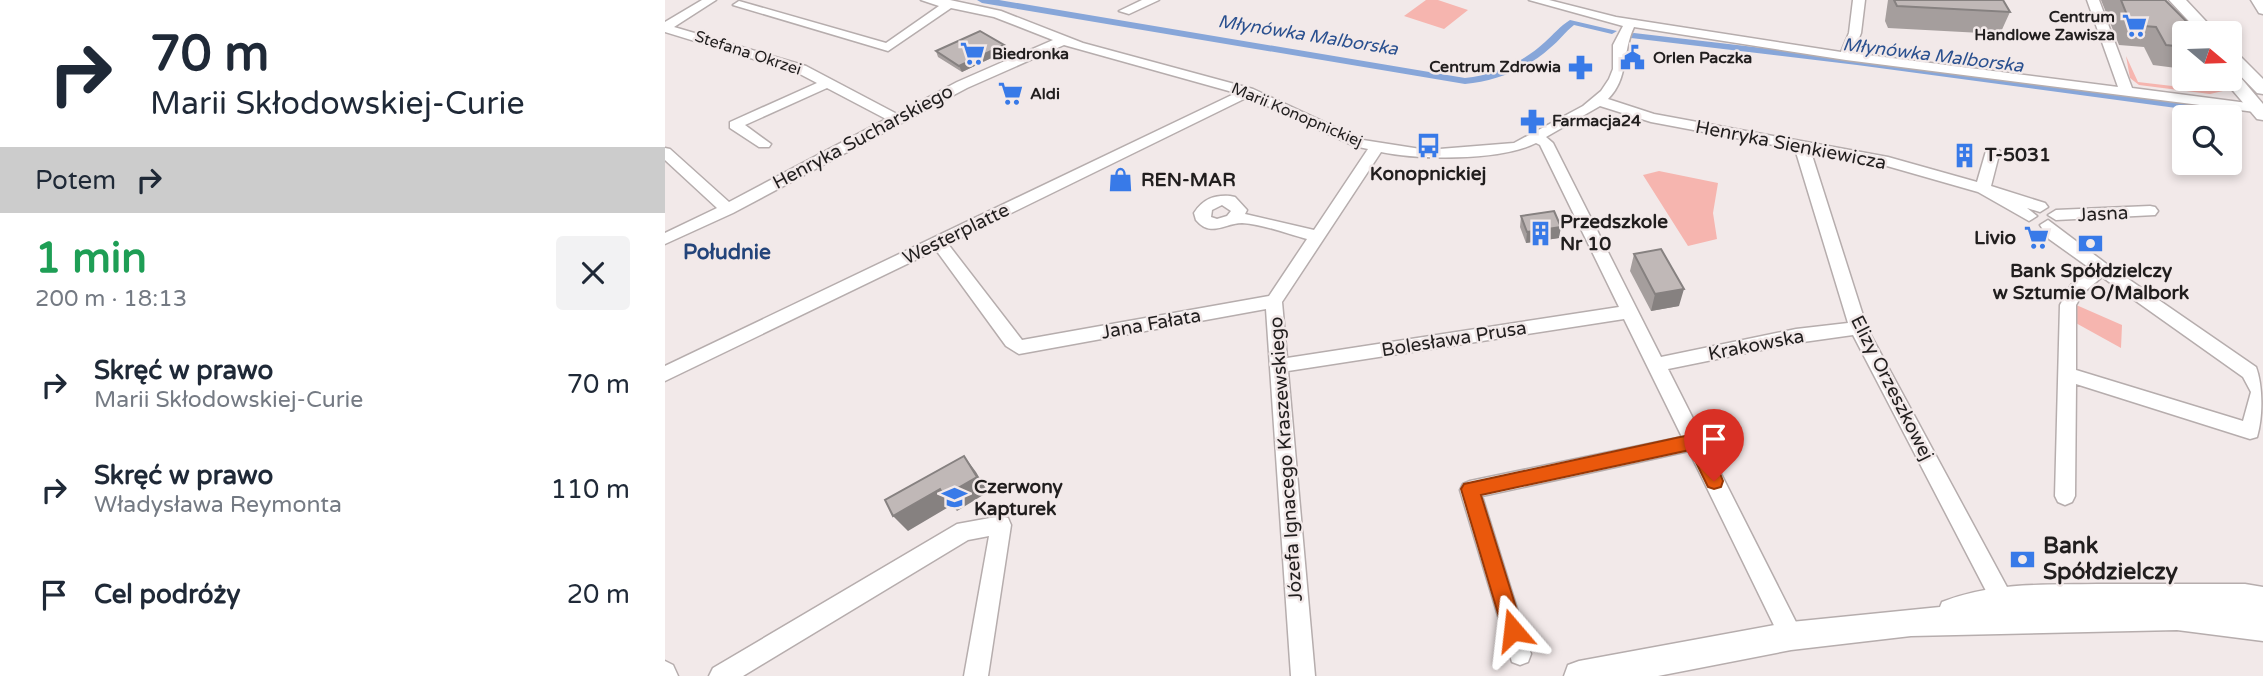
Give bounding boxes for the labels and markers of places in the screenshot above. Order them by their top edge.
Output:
place label: Centrum Handlowe Zawisza [1974,7,2115,45]
supermarket icon: Centrum Handlowe Zawisza [2121,12,2149,40]
supermarket icon: Biedronka [958,40,986,68]
place label: Biedronka [992,44,1069,64]
public building icon: Orlen Paczka [1619,44,1647,72]
place label: Orlen Paczka [1653,48,1752,68]
pharmacy icon: Centrum Zdrowia [1567,53,1595,81]
place label: Centrum Zdrowia [1429,57,1561,77]
supermarket icon: Aldi [996,80,1024,108]
place label: Aldi [1030,84,1060,104]
pharmacy icon: Farmacja24 [1518,107,1546,135]
place label: Farmacja24 [1552,111,1641,131]
bus stop icon: Konopnickiej [1414,132,1442,160]
building icon: T-5031 [1951,141,1979,169]
place label: T-5031 [1984,144,2051,166]
place label: Konopnickiej [1370,163,1486,186]
shop icon: REN-MAR [1107,166,1135,194]
place label: REN-MAR [1141,169,1236,191]
place label: Przedszkole Nr 10 [1560,211,1668,255]
building icon: Przedszkole Nr 10 [1526,219,1554,247]
supermarket icon: Livio [2022,224,2050,252]
place label: Livio [1974,227,2016,249]
bank icon: Bank Spółdzielczy w Sztumie O/Malbork [2077,229,2105,257]
place label: Bank Spółdzielczy w Sztumie O/Malbork [1993,260,2190,304]
pin [1684,409,1744,481]
place label: Czerwony Kapturek [974,476,1064,521]
school or university icon: Czerwony Kapturek [940,484,968,512]
place label: Bank Spółdzielczy [2043,532,2179,586]
bank icon: Bank Spółdzielczy [2009,545,2037,573]

